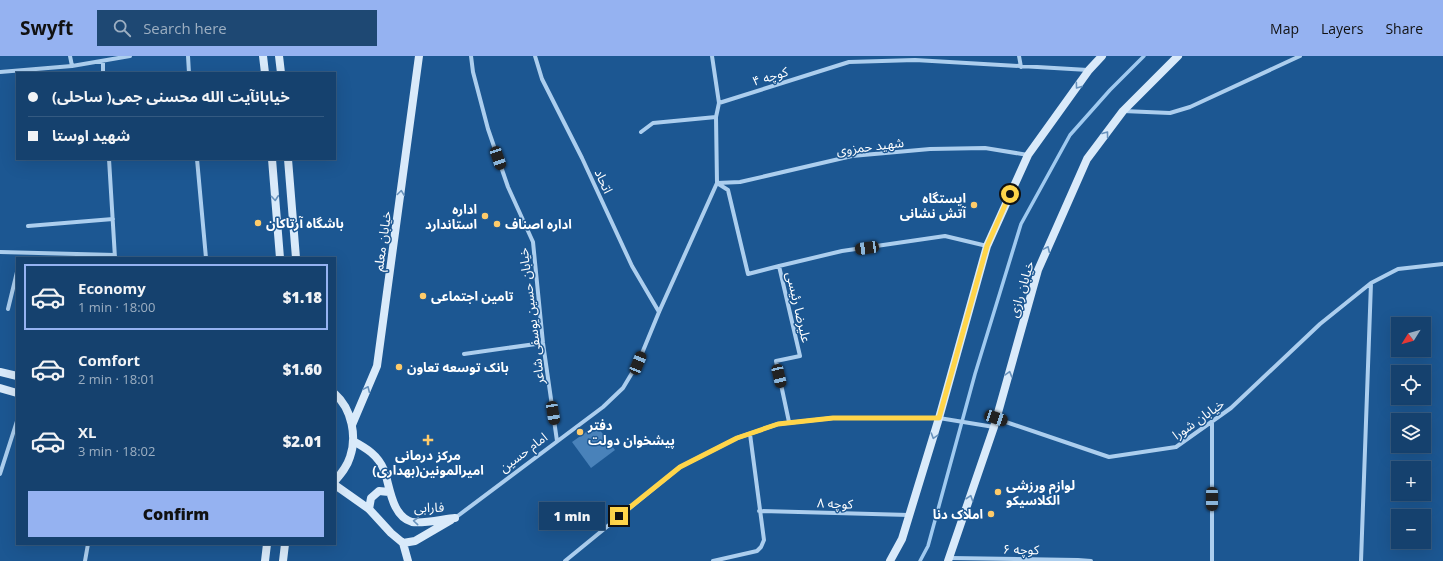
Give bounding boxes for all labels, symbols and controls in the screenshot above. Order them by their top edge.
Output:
search box [97,10,377,46]
text: Swyft [20,15,73,41]
icon: search [111,17,133,39]
text: Search here [143,18,227,38]
text: Map [1270,19,1299,38]
text: Layers [1321,19,1363,38]
text: Share [1385,19,1423,38]
street label: کوچه ۴ [750,62,791,91]
one-way arrow [1076,82,1083,89]
text: خیابانآیت الله محسنی جمی( ساحلی) [52,86,290,106]
text: شهید اوستا [52,125,130,145]
one-way arrow [1101,131,1108,138]
street label: شهید حمزوی [835,133,905,159]
car [488,145,508,171]
street label: اتحاد [591,166,617,196]
route start [1001,185,1019,203]
place label: ایستگاه آتش نشانی [900,189,967,222]
one-way arrow [396,190,405,196]
one-way arrow [270,195,279,201]
place label: اداره استاندارد [425,200,477,233]
marker: ایستگاه آتش نشانی [969,200,979,210]
street label: خیابان معلم [369,209,397,273]
marker: اداره استاندارد [480,211,490,221]
place label: باشگاه آرتاکان [266,214,344,232]
place label: اداره اصناف [505,215,572,233]
marker: باشگاه آرتاکان [253,218,263,228]
marker: اداره اصناف [492,219,502,229]
car [854,240,880,256]
street label: خیابان حسین یوسفی شاعر [514,246,548,386]
one-way arrow [1042,246,1050,254]
street label: خیابان رازی [1004,258,1038,319]
street label: علیرضا رئیسی [782,270,816,345]
text: Economy [78,278,146,298]
icon: car [30,279,66,315]
text: $1.18 [283,287,322,307]
place label: تامین اجتماعی [431,287,514,305]
marker: تامین اجتماعی [418,291,428,301]
text: 1 min · 18:00 [78,298,155,316]
north arrow [1391,317,1431,357]
map controls [1391,317,1431,549]
text: Comfort [78,350,140,370]
car [628,350,648,376]
icon: car [30,351,66,387]
place label: بانک توسعه تعاون [407,358,509,376]
text: $1.60 [283,359,322,379]
marker: بانک توسعه تعاون [394,362,404,372]
car [770,363,788,389]
button: locate [1391,365,1431,405]
text: 2 min · 18:01 [78,370,155,388]
one-way arrow [1004,370,1013,377]
one-way arrow [363,386,371,393]
street label: خیابان شورا [1168,394,1228,444]
car [545,400,561,426]
car [983,408,1009,428]
button: layers [1391,413,1431,453]
place label: دفتر پیشخوان دولت [587,416,675,449]
text: XL [78,422,96,442]
icon: car [30,423,66,459]
marker: دفتر پیشخوان دولت [575,427,585,437]
street label: امام حسین [495,428,552,477]
text: $2.01 [283,431,322,451]
one-way arrow [930,432,939,439]
marker: مرکز درمانی امیرالمونین(بهداری) [422,434,434,446]
text: 3 min · 18:02 [78,442,155,460]
place label: مرکز درمانی امیرالمونین(بهداری) [372,446,484,479]
button: + [1391,461,1431,501]
place label: لوازم ورزشی الکلاسیکو [1006,476,1075,509]
marker: لوازم ورزشی الکلاسیکو [993,487,1003,497]
car [1206,487,1218,511]
button: Confirm [28,491,324,537]
street label: کوچه ۸ [817,493,854,514]
one-way arrow [965,494,974,501]
street label: فارابی [414,498,444,516]
callout: 1 min [539,502,605,530]
place label: املاک دنا [933,505,983,523]
text: 1 min [554,507,590,525]
route end [610,507,628,525]
marker: املاک دنا [986,509,996,519]
button: − [1391,509,1431,549]
one-way arrow [413,517,420,526]
street label: کوچه ۶ [1003,540,1040,559]

